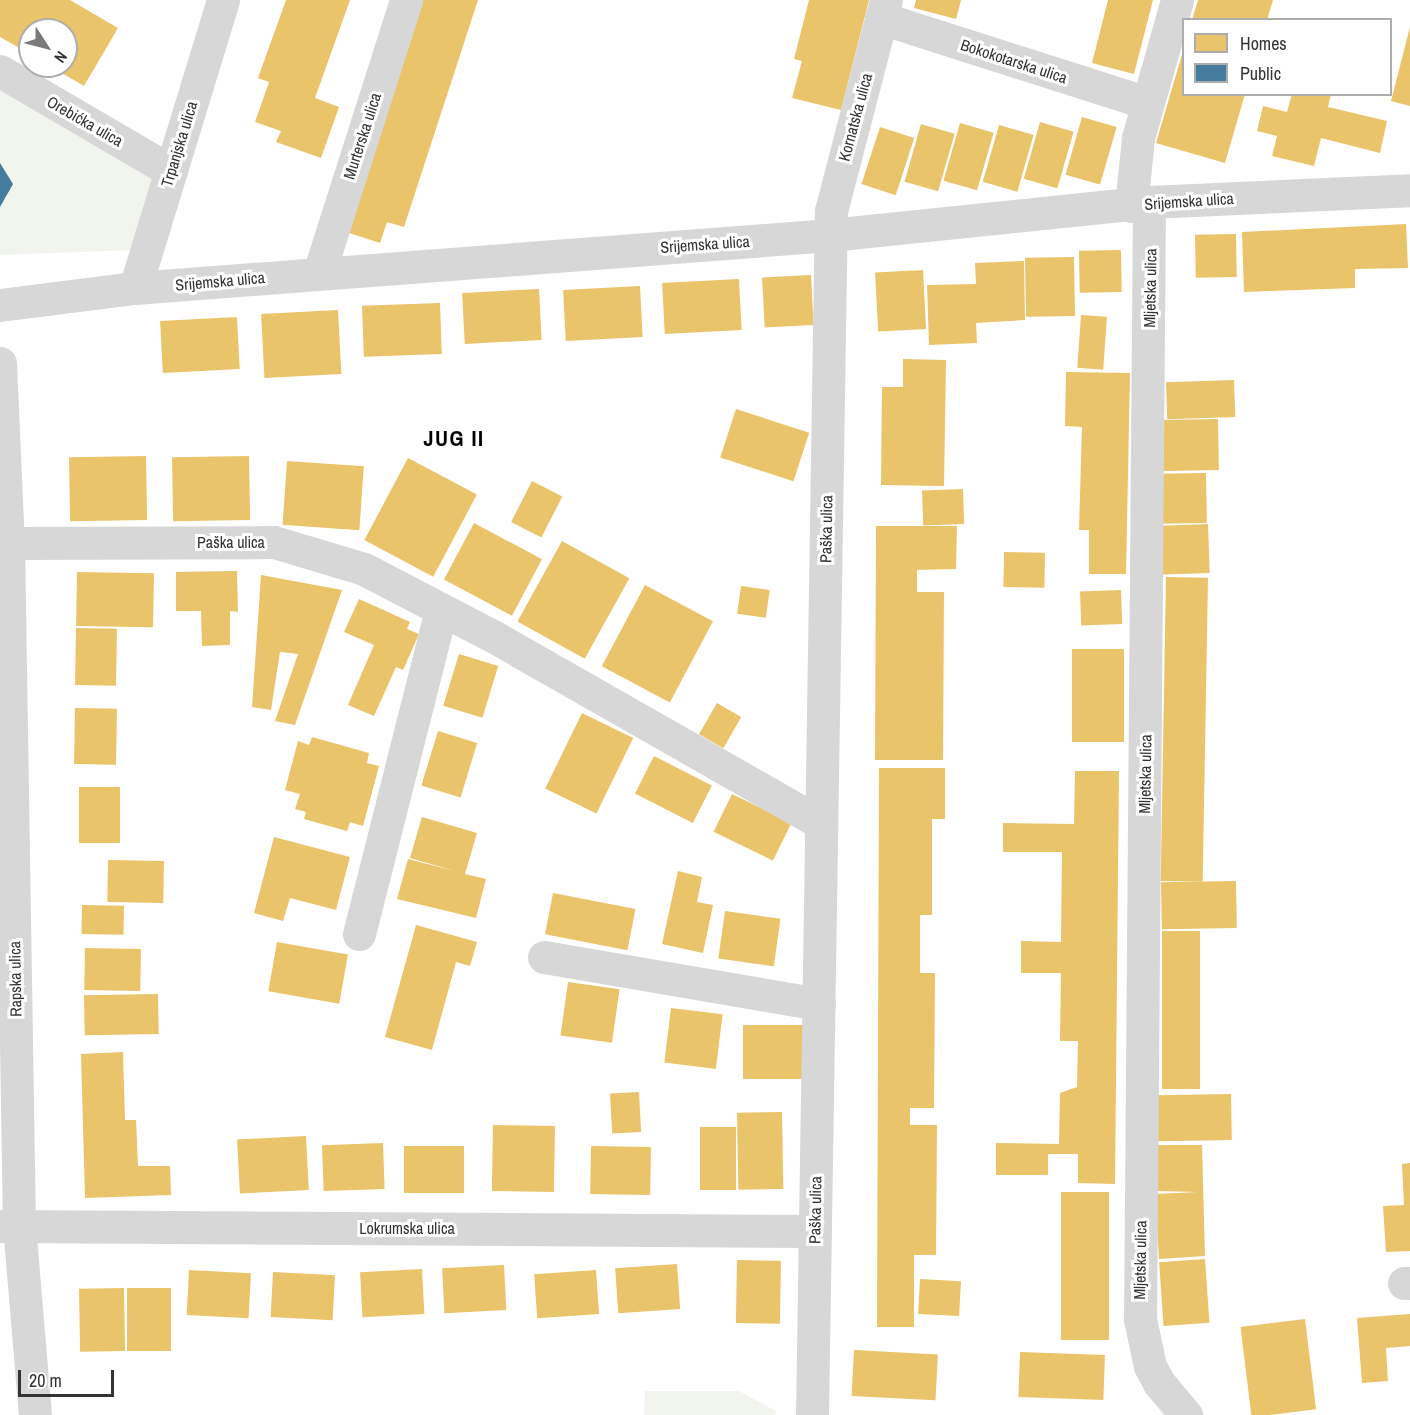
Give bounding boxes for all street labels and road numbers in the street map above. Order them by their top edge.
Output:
street label: Bokokotarska ulica [958,35,1070,87]
street label: Kornatska ulica [834,71,876,163]
street label: Murterska ulica [339,90,385,182]
street label: Orebićka ulica [44,92,126,150]
street label: Trpanjska ulica [157,99,201,189]
street label: Srijemska ulica [1144,188,1234,214]
street label: Srijemska ulica [660,231,750,257]
street label: Mljetska ulica [1140,248,1160,328]
street label: Srijemska ulica [174,268,266,294]
street label: Paška ulica [816,495,836,563]
street label: Paška ulica [197,532,265,552]
street label: Mljetska ulica [1135,734,1155,814]
street label: Rapska ulica [5,941,25,1017]
street label: Paška ulica [805,1176,825,1244]
street label: Lokrumska ulica [359,1218,455,1238]
street label: Mljetska ulica [1130,1220,1150,1300]

